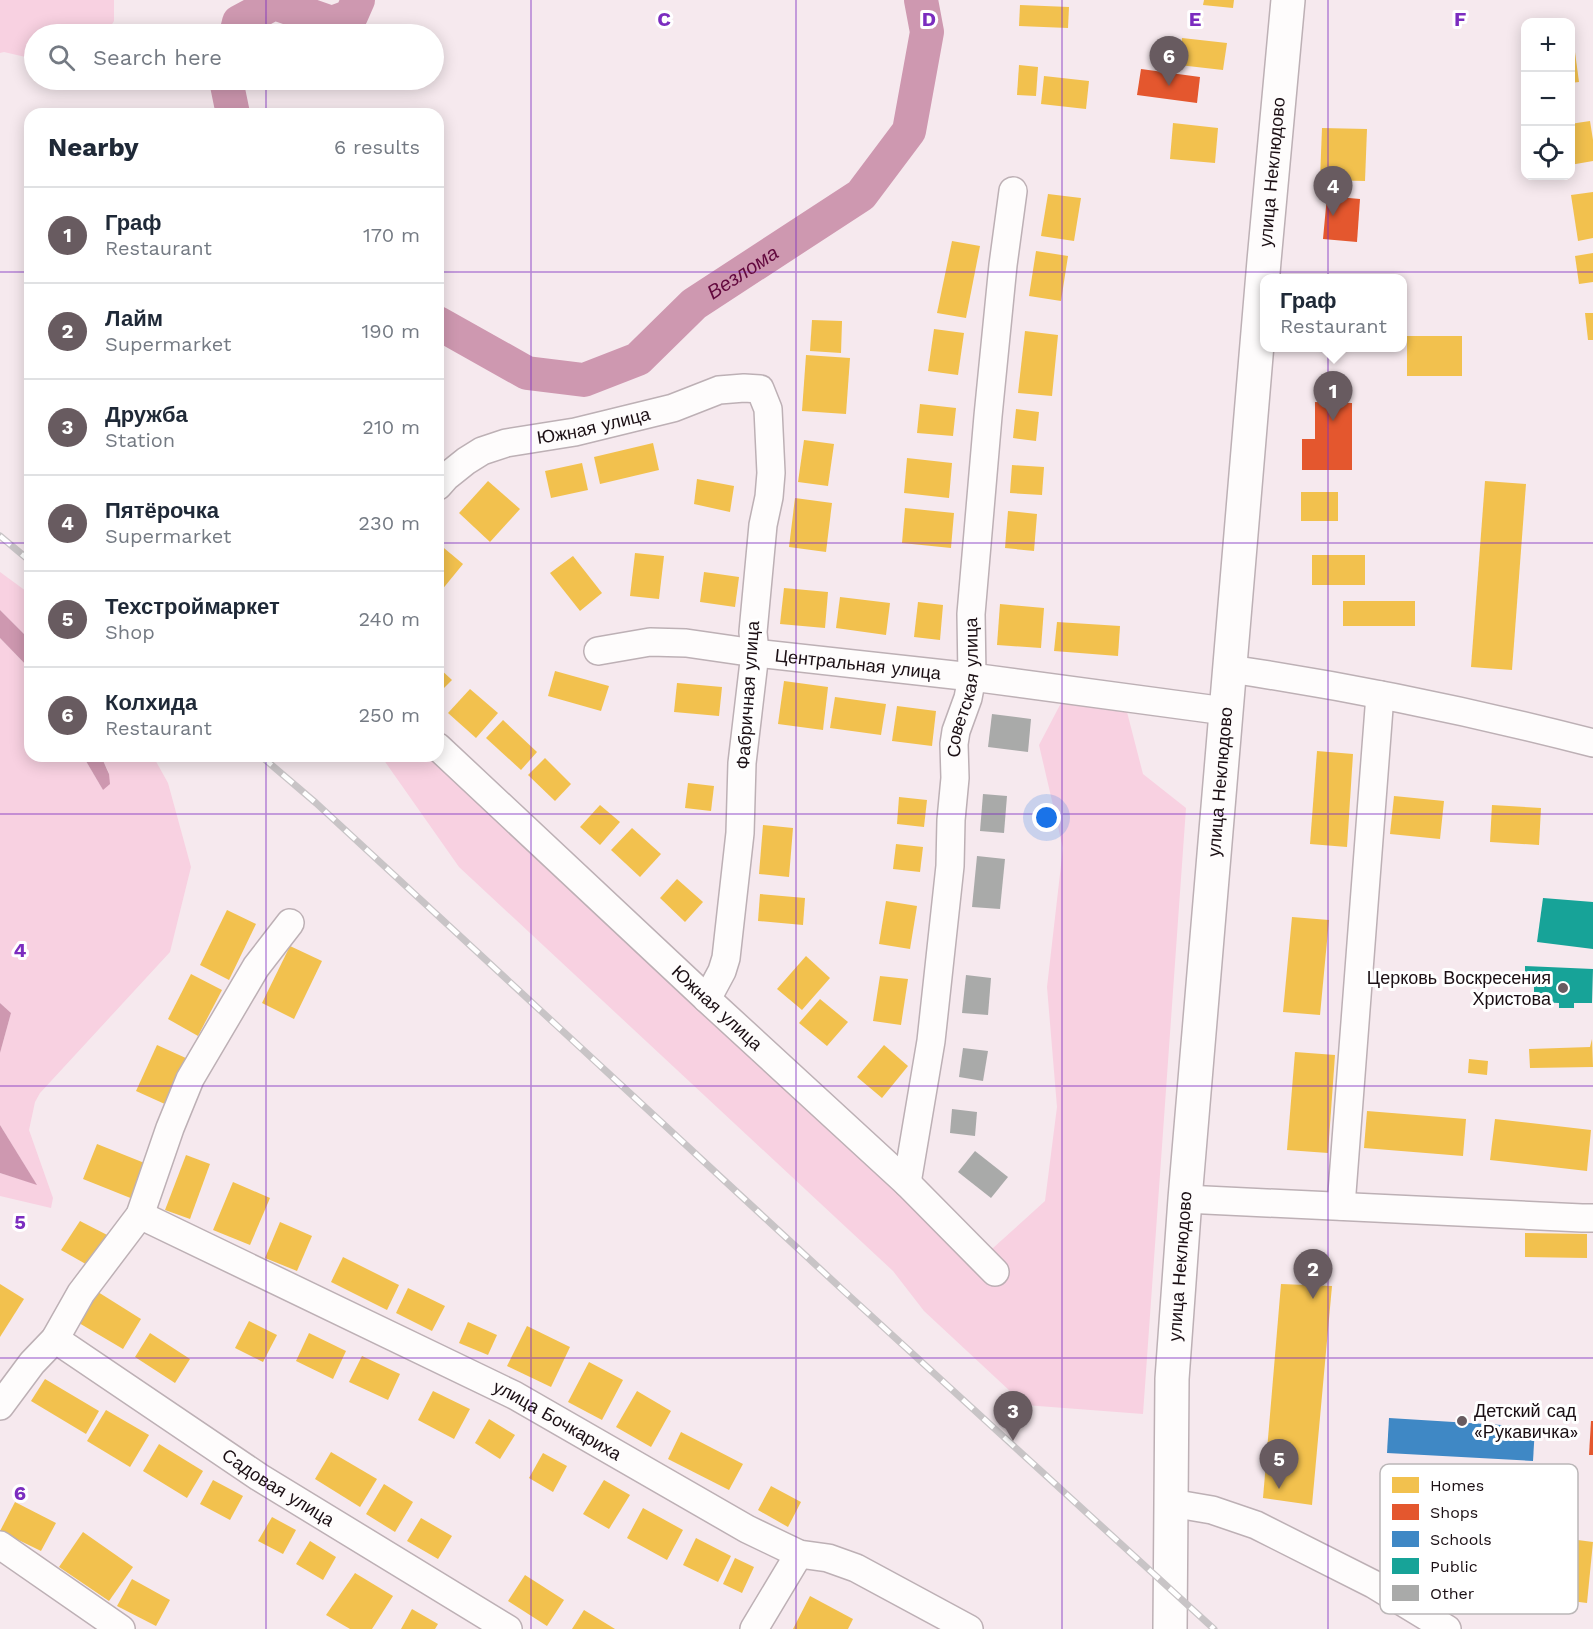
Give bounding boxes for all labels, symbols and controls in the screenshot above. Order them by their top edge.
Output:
text: C [657,7,671,31]
text: D [922,7,936,31]
text: E [1189,7,1201,31]
text: F [1454,7,1466,31]
map controls [1521,18,1575,180]
button: + [1521,18,1575,72]
search box [24,24,444,90]
pin: 6 [1150,36,1188,86]
icon: search [45,41,78,74]
text: Search here [93,45,222,70]
button: − [1521,72,1575,126]
street label: улица Неклюдово [1254,96,1289,248]
button: locate [1521,126,1575,180]
text: Nearby [48,132,139,162]
text: 6 results [334,135,420,159]
pin: 4 [1314,166,1352,216]
text: Граф [105,210,162,235]
text: 1 [63,223,72,247]
text: 170 m [363,223,420,247]
text: Restaurant [105,236,212,260]
water label: Везлома [702,240,783,304]
popup [1260,274,1407,352]
text: Граф [1280,288,1337,313]
text: Лайм [105,306,163,331]
text: Restaurant [1280,314,1387,338]
text: 2 [62,319,73,343]
text: 190 m [362,319,420,343]
text: Supermarket [105,332,231,356]
pin: 1 [1314,372,1352,421]
text: Дружба [105,402,188,427]
street label: Южная улица [535,403,653,448]
text: 3 [62,415,73,439]
text: 210 m [362,415,420,439]
text: Station [105,428,175,452]
text: Пятёрочка [105,498,219,523]
text: 4 [61,511,74,535]
text: 230 m [358,511,420,535]
text: Supermarket [105,524,231,548]
text: Техстроймаркет [105,594,280,619]
text: 5 [62,607,73,631]
text: 240 m [358,607,420,631]
street label: Советская улица [943,616,983,758]
street label: Фабричная улица [732,619,763,770]
text: Shop [105,620,155,644]
street label: Центральная улица [774,644,943,684]
text: Колхида [105,690,197,715]
text: 6 [61,703,74,727]
text: 250 m [358,703,420,727]
street label: улица Неклюдово [1203,706,1236,858]
text: Restaurant [105,716,212,740]
your location [1032,803,1061,832]
text: 4 [14,938,27,962]
street label: Южная улица [668,961,768,1055]
place label: Церковь Воскресения Христова [1367,967,1552,1009]
marker: Церковь Воскресения Христова [1556,981,1570,995]
street label: улица Неклюдово [1164,1190,1196,1342]
text: 5 [14,1210,26,1234]
pin: 2 [1294,1250,1332,1299]
street label: улица Бочкариха [490,1376,626,1465]
pin: 3 [994,1392,1032,1441]
place label: Детский сад «Рукавичка» [1474,1400,1578,1442]
marker: Детский сад «Рукавичка» [1455,1414,1469,1428]
pin: 5 [1260,1440,1298,1489]
street label: Садовая улица [218,1444,339,1531]
legend [1380,1464,1578,1614]
text: Homes [1430,1476,1484,1495]
text: 6 [14,1481,26,1505]
text: Shops [1430,1503,1478,1522]
text: Schools [1430,1530,1492,1549]
text: Public [1430,1557,1478,1576]
text: Other [1430,1584,1475,1603]

